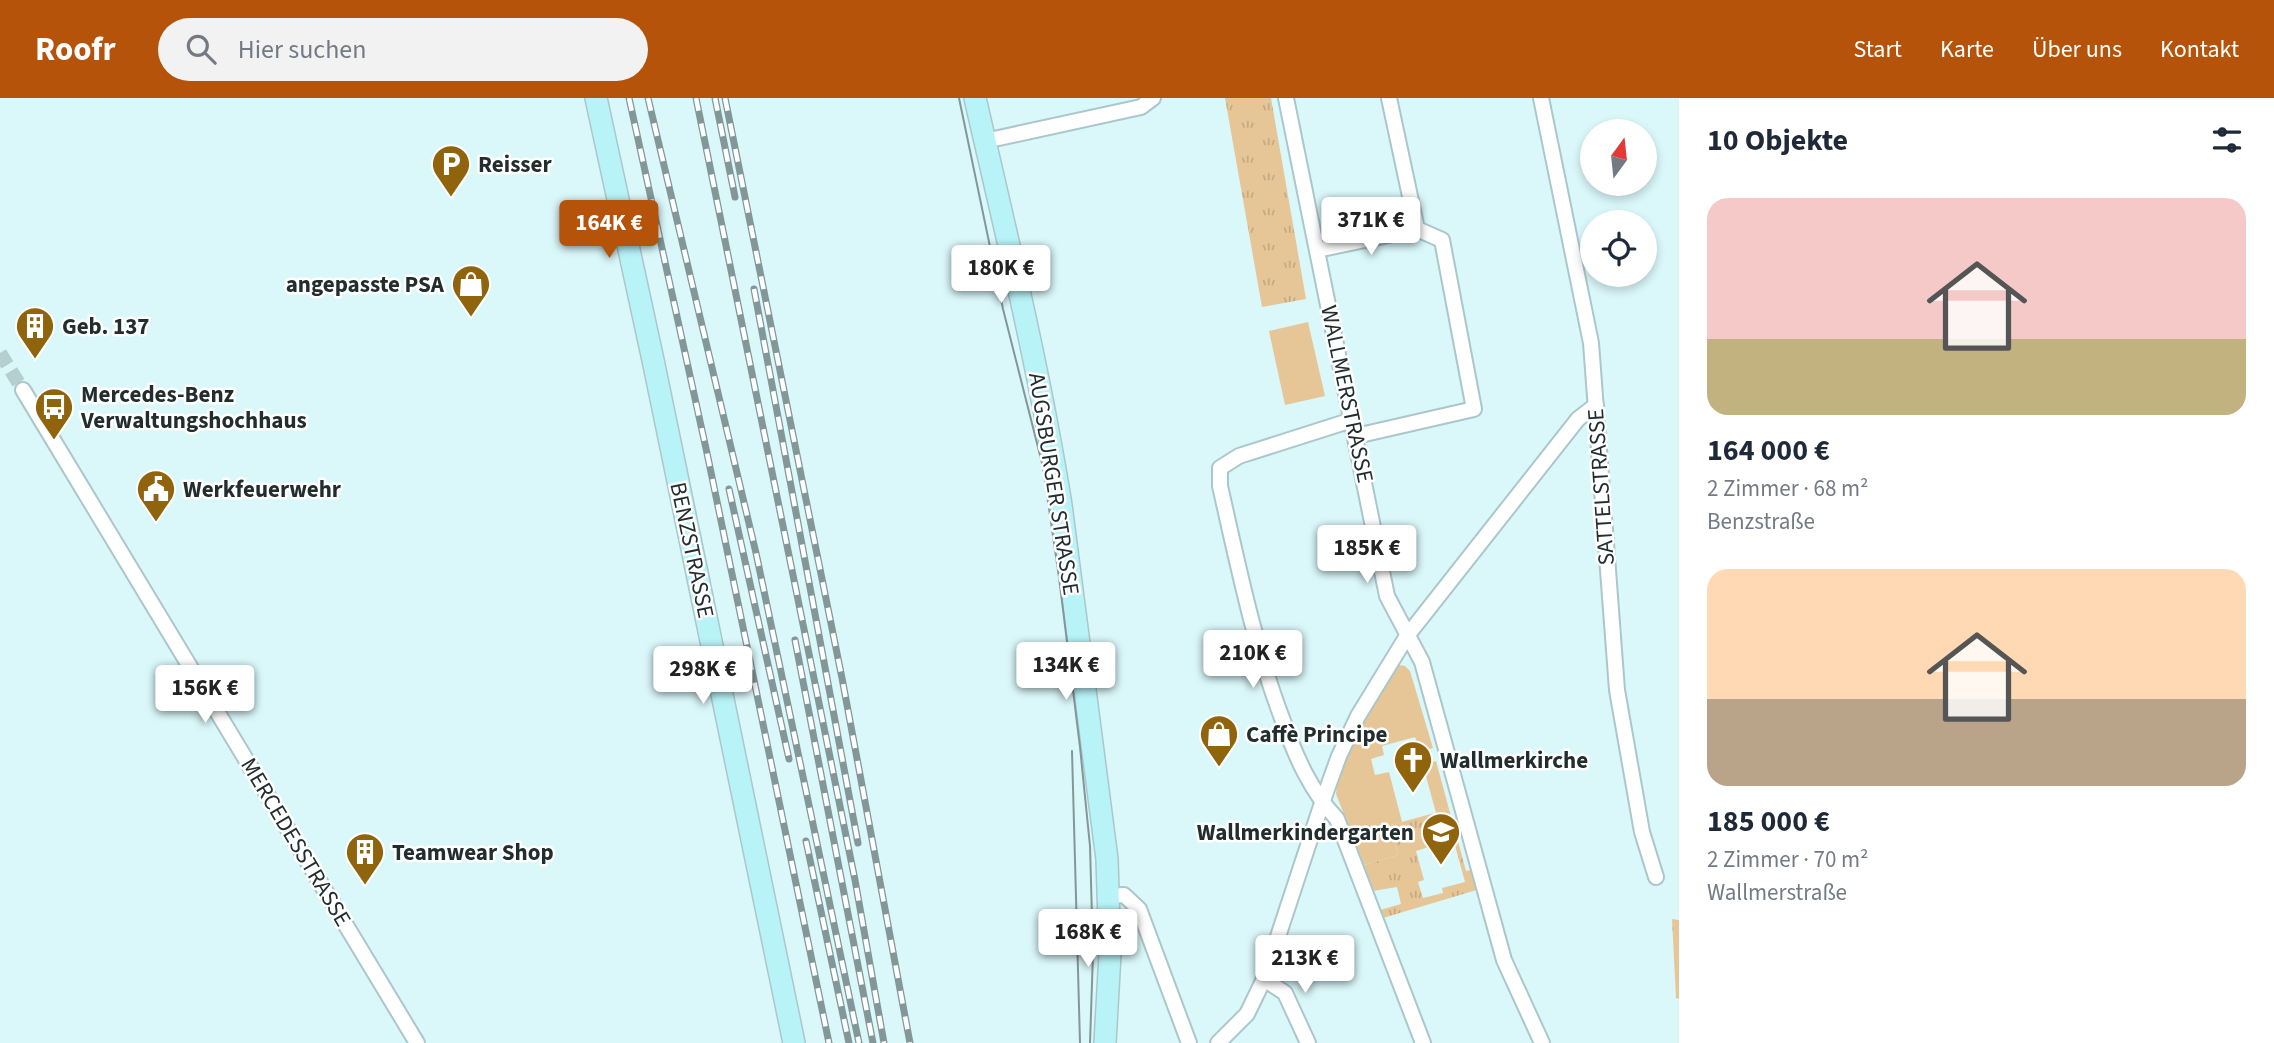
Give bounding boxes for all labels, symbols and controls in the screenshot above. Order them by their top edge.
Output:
search box [158,18,648,81]
text: Roofr [35,26,116,73]
icon: search [182,30,220,68]
text: Hier suchen [238,31,366,68]
text: Start [1854,32,1902,67]
text: Karte [1940,32,1994,67]
text: Über uns [2032,32,2122,67]
text: Kontakt [2160,32,2239,67]
north arrow [1580,119,1657,196]
map controls [1580,119,1657,287]
text: 10 Objekte [1707,119,1848,162]
icon: filters [2208,121,2246,159]
parking icon: Reisser [430,143,472,198]
place label: Reisser [478,148,552,181]
pin: 371K € [1314,198,1428,257]
pin: 164K € [552,200,666,260]
text: 371K € [1337,203,1405,236]
text: 164K € [575,206,643,239]
button: locate [1580,210,1657,287]
icon: home [1914,243,2040,369]
pin: 180K € [944,246,1058,305]
text: 180K € [967,251,1035,284]
shop icon: angepasste PSA [450,263,492,318]
place label: angepasste PSA [286,268,445,301]
street label: WALLMERSTRASSE [1312,302,1382,486]
building icon: Geb. 137 [14,305,56,360]
place label: Geb. 137 [62,310,149,343]
street label: AUGSBURGER STRASSE [1020,370,1088,598]
place label: Mercedes-Benz Verwaltungshochhaus [80,378,307,437]
bus stop icon: Mercedes-Benz Verwaltungshochhaus [33,386,75,441]
street label: SATTELSTRASSE [1579,408,1623,566]
text: 164 000 € [1707,429,1830,472]
public building icon: Werkfeuerwehr [135,468,177,523]
text: 2 Zimmer · 68 m² [1707,472,1869,505]
place label: Werkfeuerwehr [183,473,342,506]
street label: BENZSTRASSE [661,479,723,621]
text: Benzstraße [1707,505,1815,538]
pin: 185K € [1310,526,1424,585]
text: 185K € [1333,531,1401,564]
icon: home [1914,614,2040,740]
pin: 210K € [1196,630,1310,690]
text: 210K € [1219,636,1287,669]
pin: 134K € [1009,642,1123,702]
pin: 298K € [646,646,760,706]
text: 134K € [1032,648,1100,681]
text: 298K € [669,652,737,685]
pin: 156K € [148,666,262,725]
text: 156K € [171,671,239,704]
shop icon: Caffè Principe [1198,713,1240,768]
place label: Caffè Principe [1246,718,1388,751]
church icon: Wallmerkirche [1392,739,1434,794]
place label: Wallmerkirche [1440,744,1588,777]
street label: MERCEDESSTRASSE [233,751,359,933]
text: 185 000 € [1707,800,1830,843]
school or university icon: Wallmerkindergarten [1420,811,1462,866]
place label: Wallmerkindergarten [1197,816,1414,849]
building icon: Teamwear Shop [344,831,386,886]
place label: Teamwear Shop [392,836,554,869]
text: 2 Zimmer · 70 m² [1707,843,1869,876]
text: Wallmerstraße [1707,876,1847,909]
pin: 168K € [1031,910,1145,969]
text: 168K € [1054,915,1122,948]
pin: 213K € [1248,936,1362,995]
text: 213K € [1271,941,1339,974]

